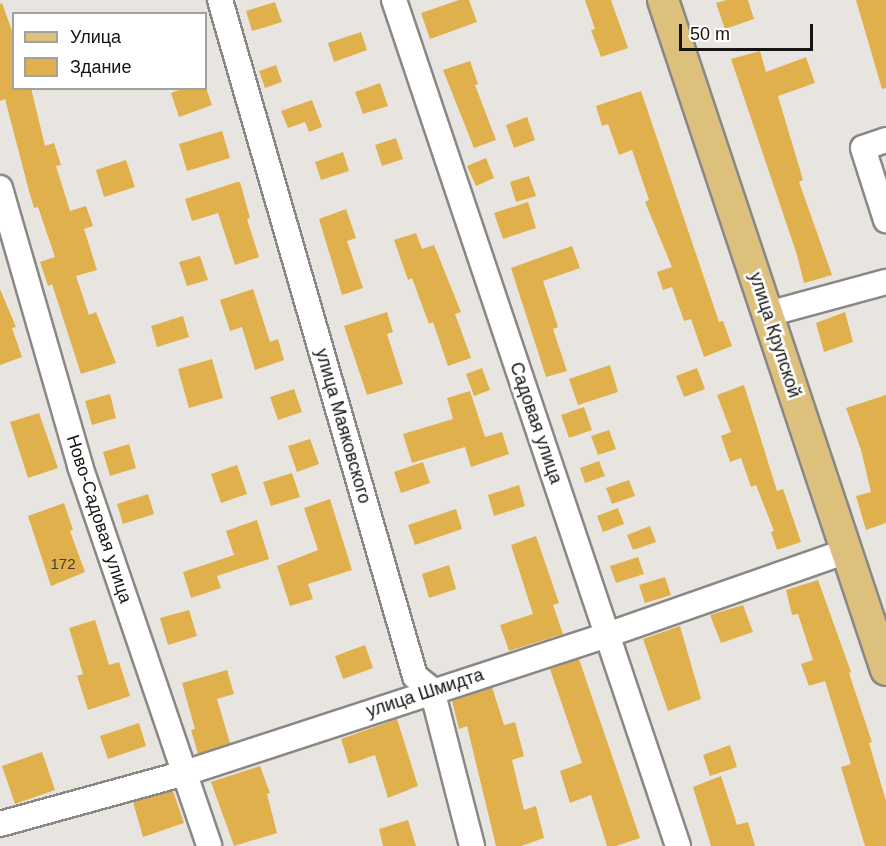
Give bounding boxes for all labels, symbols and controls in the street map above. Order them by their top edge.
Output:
legend [12,12,207,90]
scale bar [682,12,816,50]
text: 50 m [690,24,730,44]
text: Улица [70,27,121,47]
text: Здание [70,57,131,77]
street label: улица Крупской [745,270,805,400]
street label: улица Маяковского [311,346,375,506]
street label: Садовая улица [505,359,567,487]
street label: Ново-Садовая улица [62,432,136,606]
house number: 172 [50,555,76,573]
street label: улица Шмидта [364,664,486,722]

